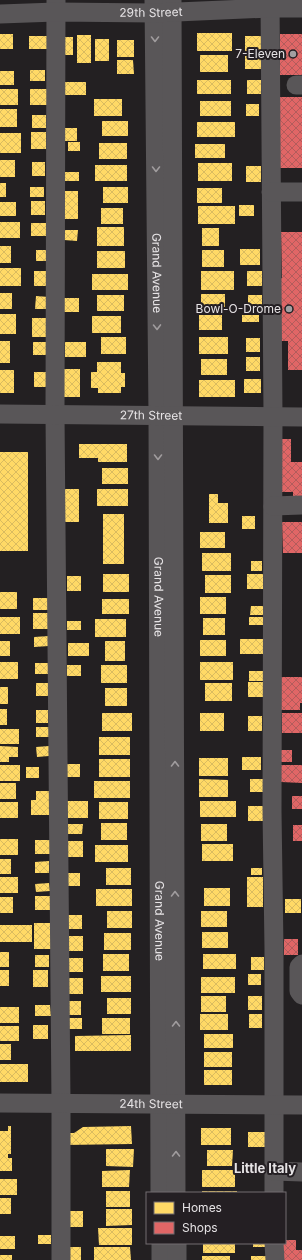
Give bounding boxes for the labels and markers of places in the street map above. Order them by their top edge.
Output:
place label: 7-Eleven [235,46,285,61]
marker: 7-Eleven [288,49,298,59]
place label: Bowl-O-Drome [196,301,281,316]
marker: Bowl-O-Drome [284,304,294,314]

